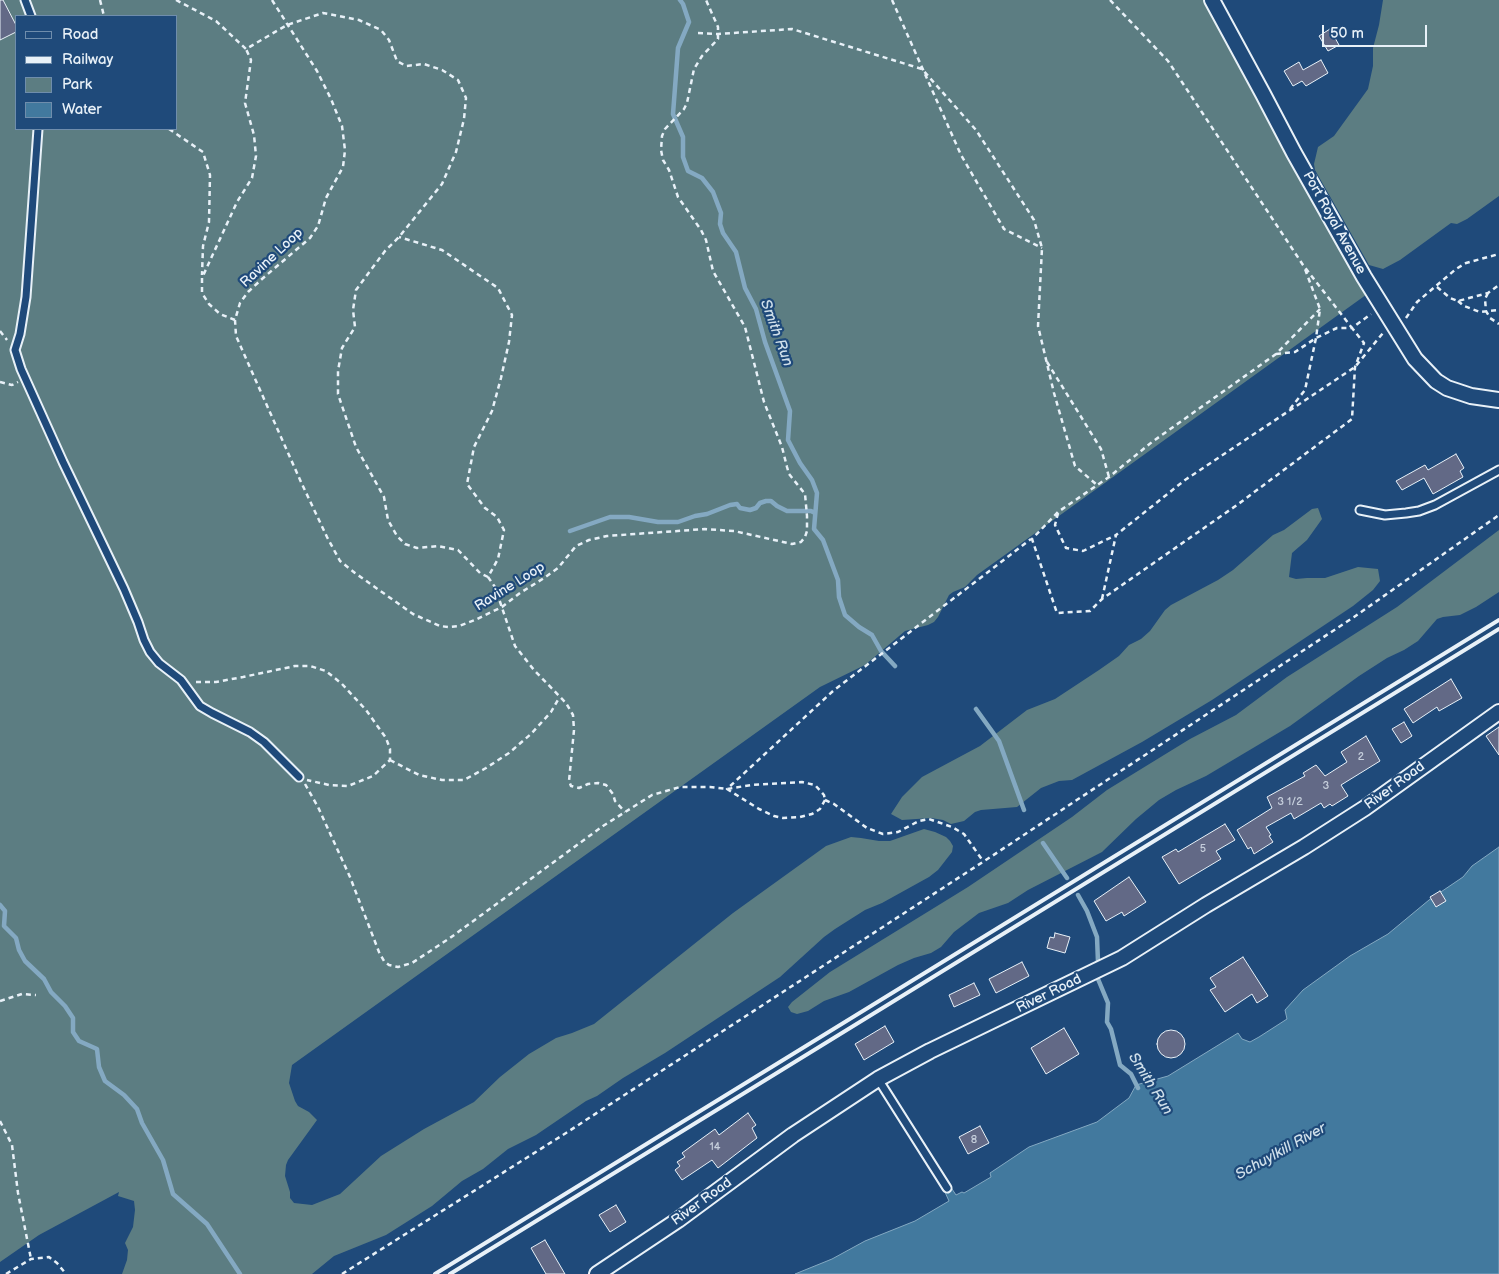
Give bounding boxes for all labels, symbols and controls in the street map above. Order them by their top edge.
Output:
legend [15,15,178,130]
scale bar [1324,15,1429,47]
text: 50 m [1330,24,1364,43]
text: Road [62,25,98,44]
text: Railway [62,50,113,69]
text: Park [62,75,92,94]
text: Water [62,100,102,119]
street label: Port Royal Avenue [1299,169,1369,277]
street label: Ravine Loop [237,225,307,291]
water label: Smith Run [756,297,796,369]
street label: Ravine Loop [472,559,548,615]
house number: 2 [1358,750,1364,764]
street label: River Road [1362,759,1428,813]
house number: 3 [1323,779,1329,793]
house number: 3 1/2 [1277,795,1303,809]
house number: 5 [1200,842,1206,856]
street label: River Road [1014,971,1084,1017]
water label: Smith Run [1124,1050,1176,1118]
water label: Schuylkill River [1233,1120,1329,1184]
house number: 8 [971,1133,977,1147]
house number: 14 [710,1140,720,1154]
street label: River Road [669,1175,735,1229]

